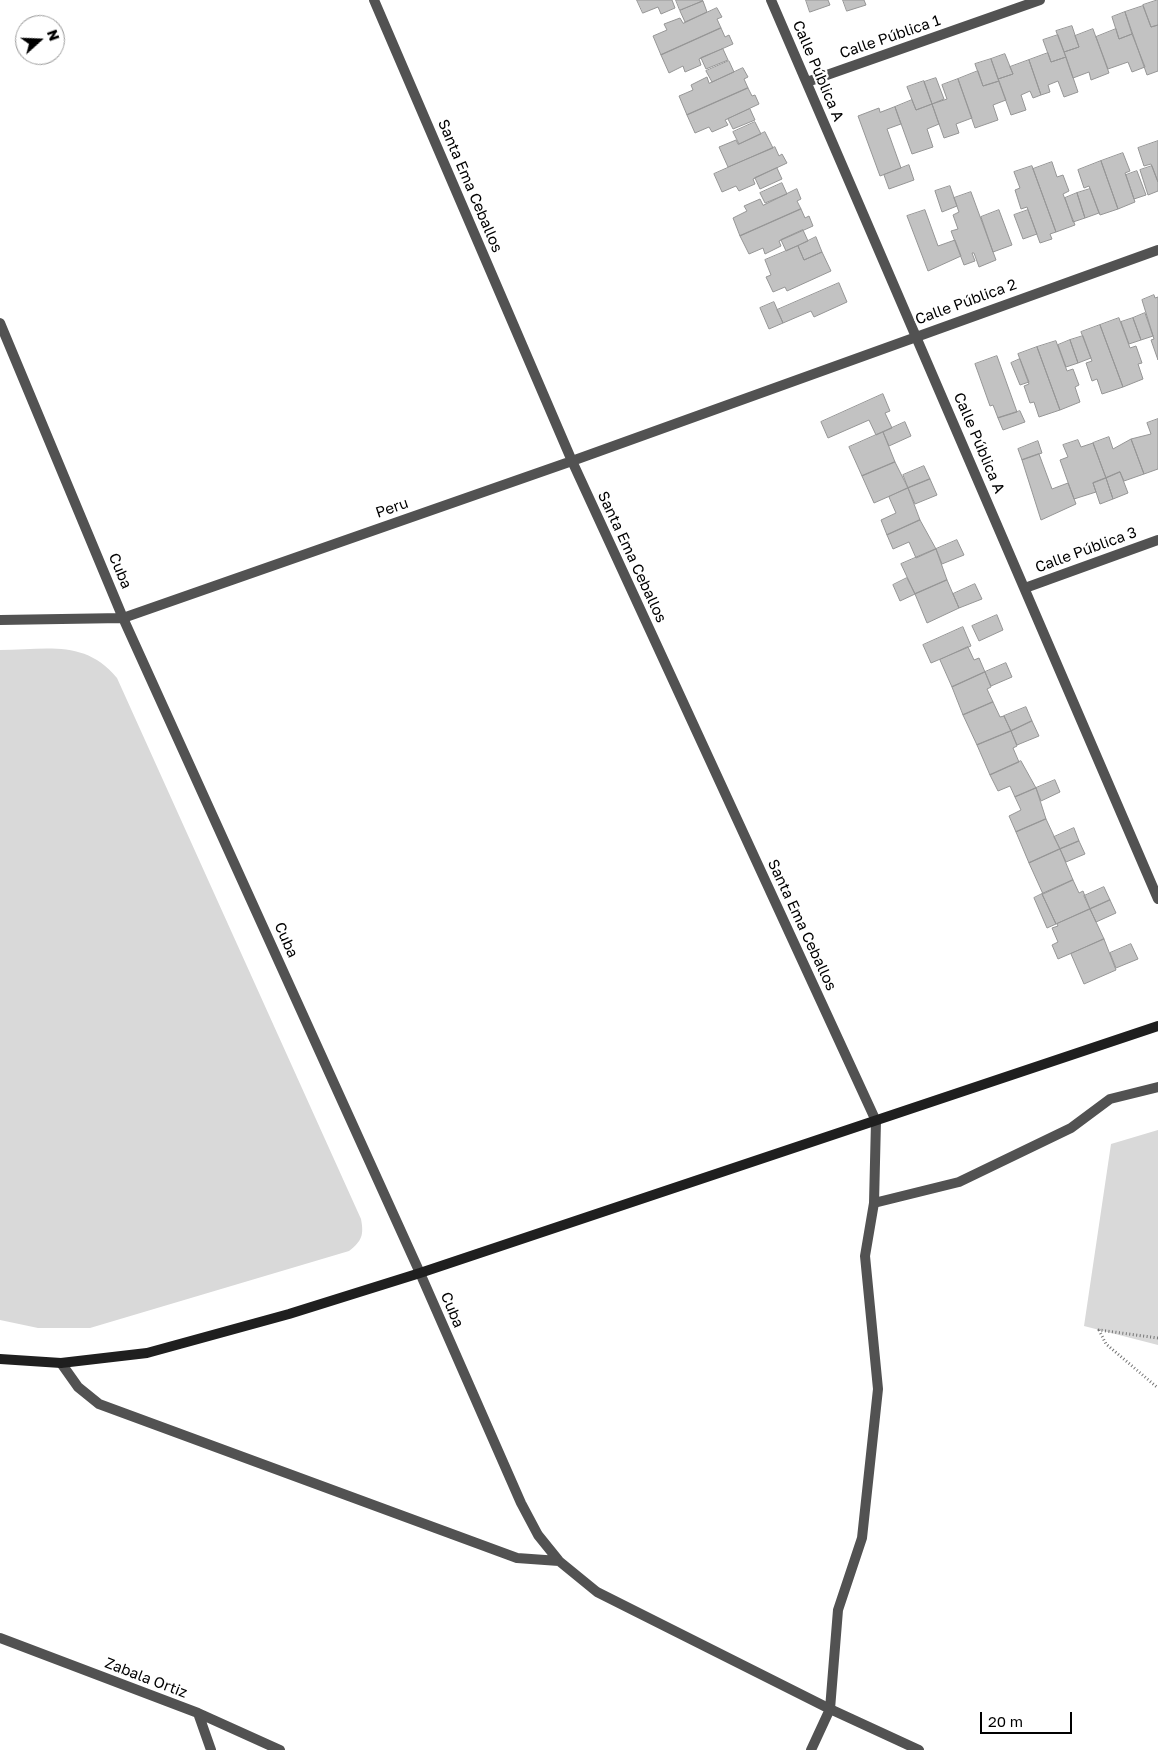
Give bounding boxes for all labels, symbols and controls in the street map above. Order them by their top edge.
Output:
street label: Calle Pública 1 [837,11,943,63]
north arrow [15,15,65,65]
street label: Calle Pública A [789,18,847,124]
text: N [44,27,63,43]
street label: Santa Ema Ceballos [434,117,506,255]
street label: Calle Pública 2 [913,275,1019,329]
street label: Calle Pública A [950,390,1008,496]
street label: Santa Ema Ceballos [594,488,670,626]
street label: Peru [373,494,411,522]
street label: Calle Pública 3 [1033,523,1139,577]
street label: Cuba [104,550,136,592]
street label: Santa Ema Ceballos [764,856,840,994]
street label: Cuba [270,919,302,961]
street label: Cuba [436,1289,468,1331]
street label: Zabala Ortiz [102,1654,190,1702]
scale bar [983,1702,1076,1734]
text: 20 m [988,1712,1023,1730]

